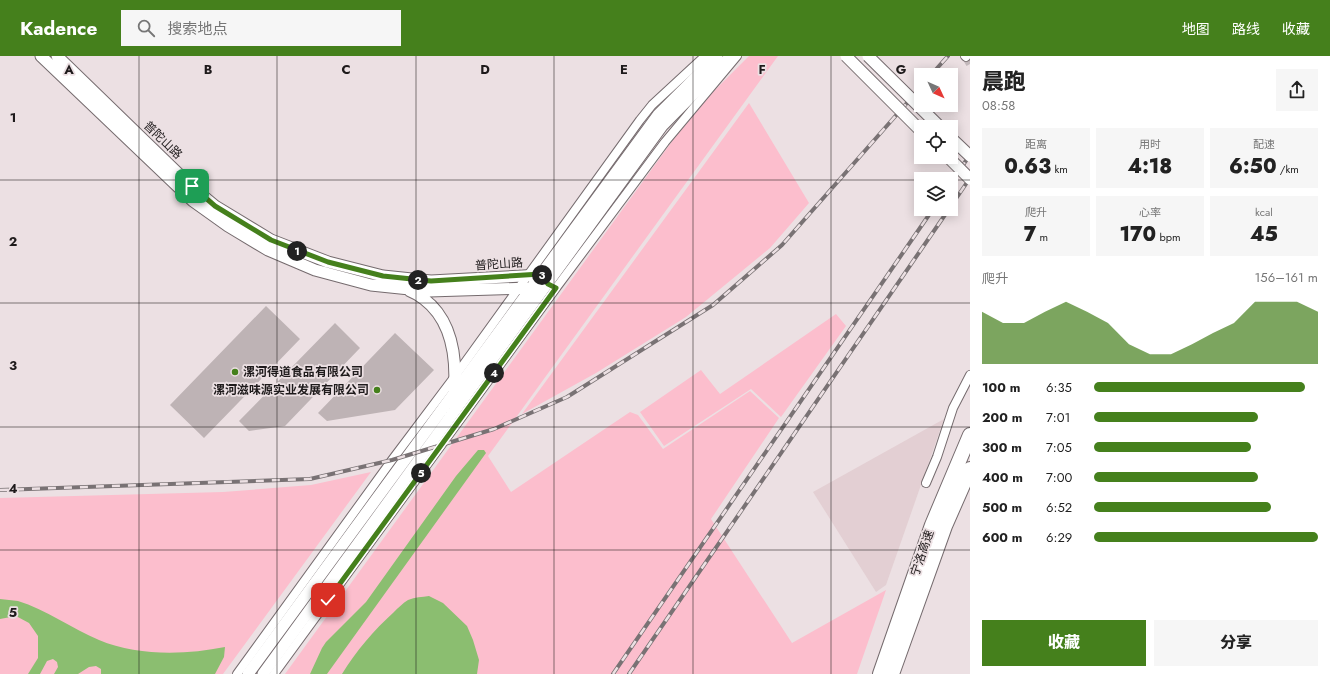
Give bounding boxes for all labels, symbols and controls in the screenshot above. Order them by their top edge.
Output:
search box [121,10,401,46]
text: Kadence [20,15,97,42]
icon: search [135,17,157,39]
text: 搜索地点 [167,18,227,40]
text: 地图 [1182,19,1210,39]
text: 路线 [1232,19,1260,39]
text: 收藏 [1282,19,1310,39]
text: A [63,60,74,79]
text: B [204,60,213,79]
text: C [341,60,351,79]
text: D [480,60,490,79]
text: E [620,60,628,79]
text: F [758,60,766,79]
text: G [896,60,907,79]
text: 晨跑 [982,65,1026,97]
north arrow [914,68,958,112]
map controls [914,68,958,216]
button: share [1276,69,1318,111]
text: 08:58 [982,96,1015,115]
text: 1 [10,108,16,127]
street label: 普陀山路 [139,117,187,163]
button: locate [914,120,958,164]
text: 距离 [1025,136,1047,152]
text: 用时 [1139,136,1161,152]
text: 配速 [1253,136,1275,152]
text: 0.63 [1004,152,1051,181]
text: 4:18 [1128,152,1172,181]
text: 6:50 [1229,152,1277,181]
text: km [1051,161,1068,177]
text: /km [1277,161,1299,177]
pin [175,169,209,203]
button: layers [914,172,958,216]
icon: arrive [181,175,203,197]
text: 爬升 [1025,204,1047,220]
text: 心率 [1139,204,1161,220]
text: kcal [1255,204,1273,220]
text: 7 [1024,220,1036,249]
text: 170 [1119,220,1156,249]
text: 45 [1250,220,1278,249]
text: m [1036,229,1048,245]
text: bpm [1156,229,1181,245]
text: 2 [9,232,17,251]
pin: 1 [287,241,307,261]
text: 1 [294,243,300,259]
street label: 普陀山路 [474,253,524,275]
pin: 3 [532,265,552,285]
text: 3 [539,267,545,283]
text: 156–161 m [1254,268,1318,287]
text: 爬升 [982,269,1008,288]
pin: 2 [408,270,428,290]
text: 2 [414,272,422,288]
text: 3 [9,356,17,375]
place label: 漯河得道食品有限公司 [243,363,363,381]
pin: 4 [484,363,504,383]
text: 4 [490,365,498,381]
marker: 漯河得道食品有限公司 [230,367,240,377]
text: 100 m [982,378,1020,397]
text: 6:35 [1046,378,1072,397]
place label: 漯河滋味源实业发展有限公司 [213,381,369,399]
marker: 漯河滋味源实业发展有限公司 [372,385,382,395]
text: 200 m [982,408,1022,427]
text: 7:01 [1046,408,1070,427]
text: 300 m [982,438,1022,457]
text: 7:05 [1046,438,1072,457]
pin: 5 [411,463,431,483]
text: 5 [417,465,425,481]
text: 400 m [982,468,1023,487]
text: 7:00 [1046,468,1072,487]
text: 4 [8,479,18,498]
text: 500 m [982,498,1022,517]
text: 6:52 [1046,498,1072,517]
street label: 宁洛高速 [906,527,938,579]
text: 600 m [982,528,1022,547]
text: 6:29 [1046,528,1072,547]
pin [311,583,345,617]
icon: check [317,589,339,611]
text: 5 [9,603,17,622]
button: 收藏 [982,620,1146,666]
button: 分享 [1154,620,1318,666]

